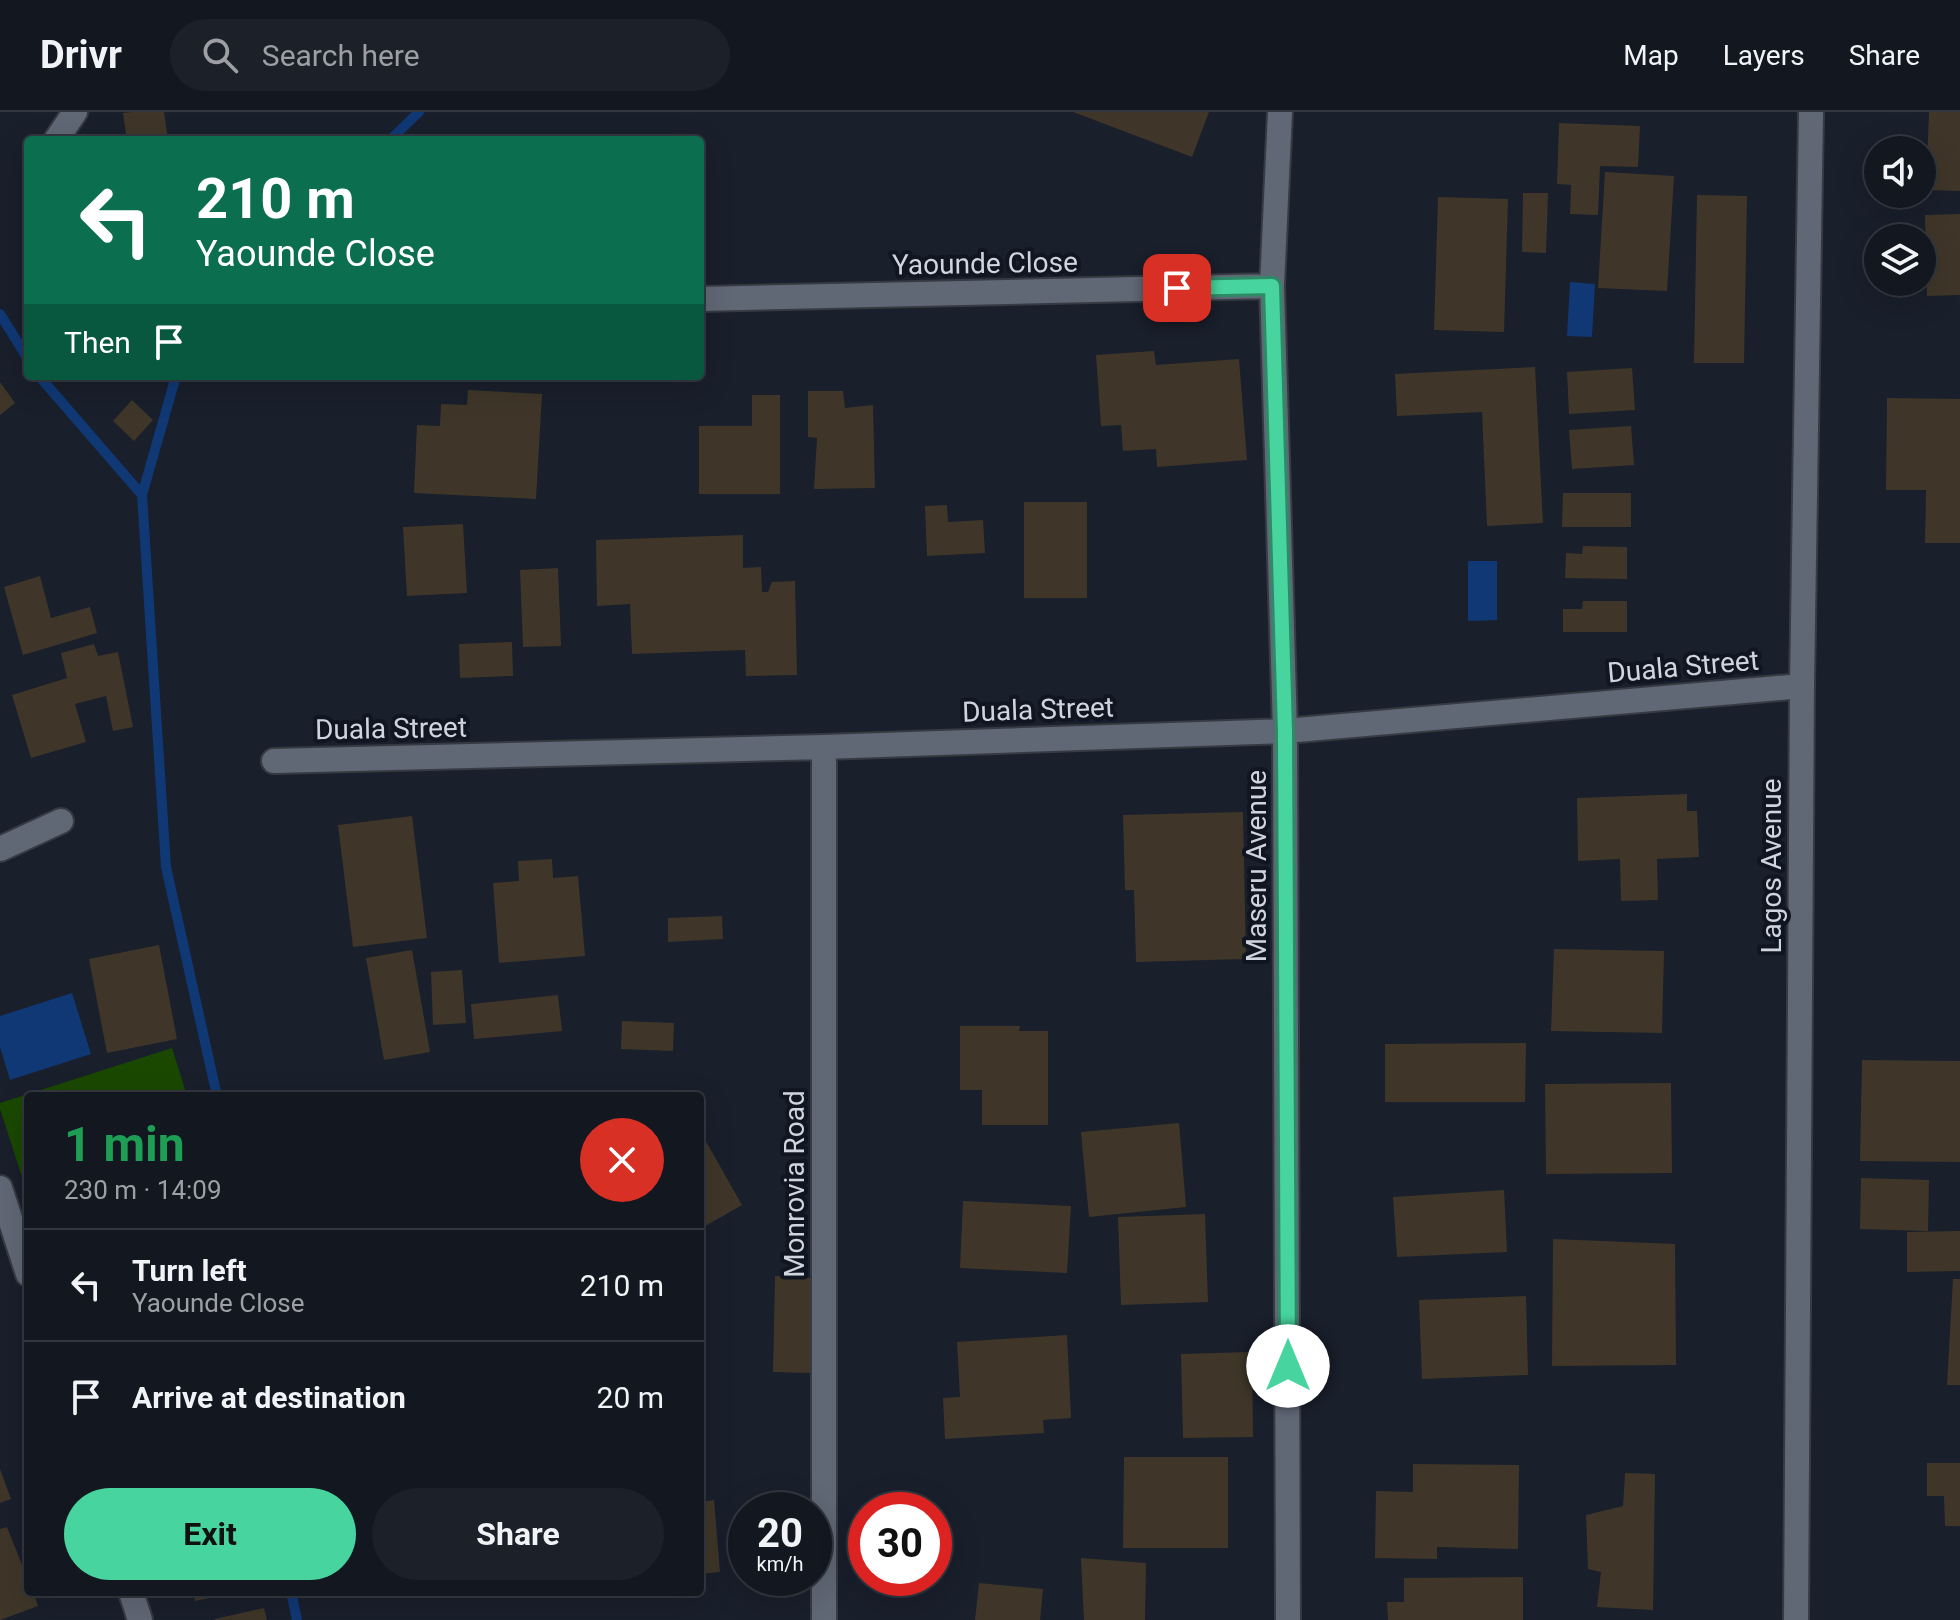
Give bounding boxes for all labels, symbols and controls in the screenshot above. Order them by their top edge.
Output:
search box [170,19,730,91]
text: Drivr [40,33,122,77]
icon: search [198,33,242,77]
text: Search here [262,38,420,73]
text: Map [1623,39,1679,72]
text: Layers [1723,39,1805,72]
text: Share [1849,39,1920,72]
map controls [1864,136,1936,296]
button: sound [1864,136,1936,208]
text: 210 m [196,166,355,232]
icon: left [64,168,168,272]
button: layers [1864,224,1936,296]
text: Yaounde Close [196,233,435,275]
street label: Yaounde Close [892,245,1078,282]
pin [1143,254,1211,322]
icon: arrive [1155,266,1199,310]
icon: arrive [147,320,191,364]
text: Then [64,325,131,360]
street label: Duala Street [1606,643,1760,690]
street label: Duala Street [962,690,1115,729]
street label: Duala Street [315,711,467,746]
street label: Maseru Avenue [1240,770,1273,962]
street label: Lagos Avenue [1755,779,1788,953]
street label: Monrovia Road [778,1090,811,1278]
text: 1 min [64,1116,185,1173]
button: close [580,1118,664,1202]
text: 230 m · 14:09 [64,1175,222,1205]
text: Turn left [132,1253,247,1288]
icon: left [64,1263,108,1307]
text: 210 m [580,1268,664,1303]
text: Yaounde Close [132,1288,305,1318]
position arrow [1246,1324,1330,1408]
icon: arrive [64,1375,108,1419]
text: Arrive at destination [132,1380,406,1415]
text: 20 m [597,1380,664,1415]
button: Exit [64,1488,356,1580]
button: Share [372,1488,664,1580]
speed limit sign: 30 [848,1492,952,1596]
text: 20 [757,1510,803,1557]
text: km/h [757,1552,803,1576]

